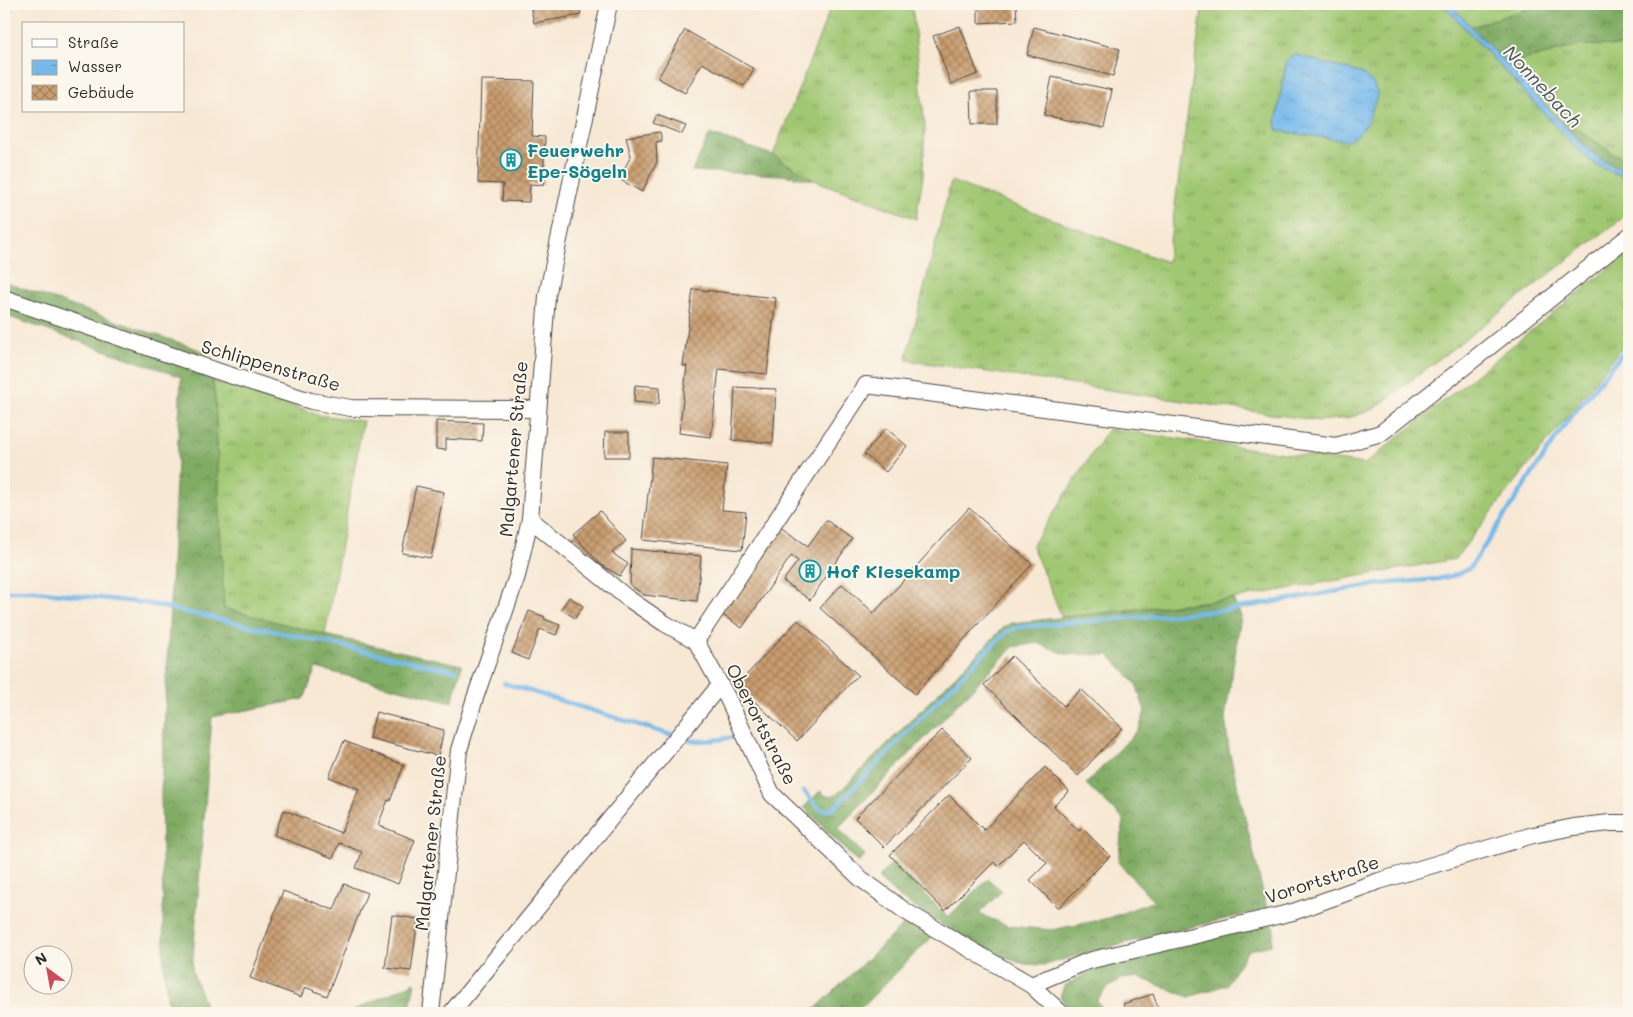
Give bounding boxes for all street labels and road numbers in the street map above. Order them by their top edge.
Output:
street label: Schlippenstraße [199,334,343,396]
street label: Malgartener Straße [493,360,533,538]
street label: Oberortstraße [721,659,803,789]
street label: Malgartener Straße [409,754,451,932]
street label: Vorortstraße [1262,849,1382,909]

